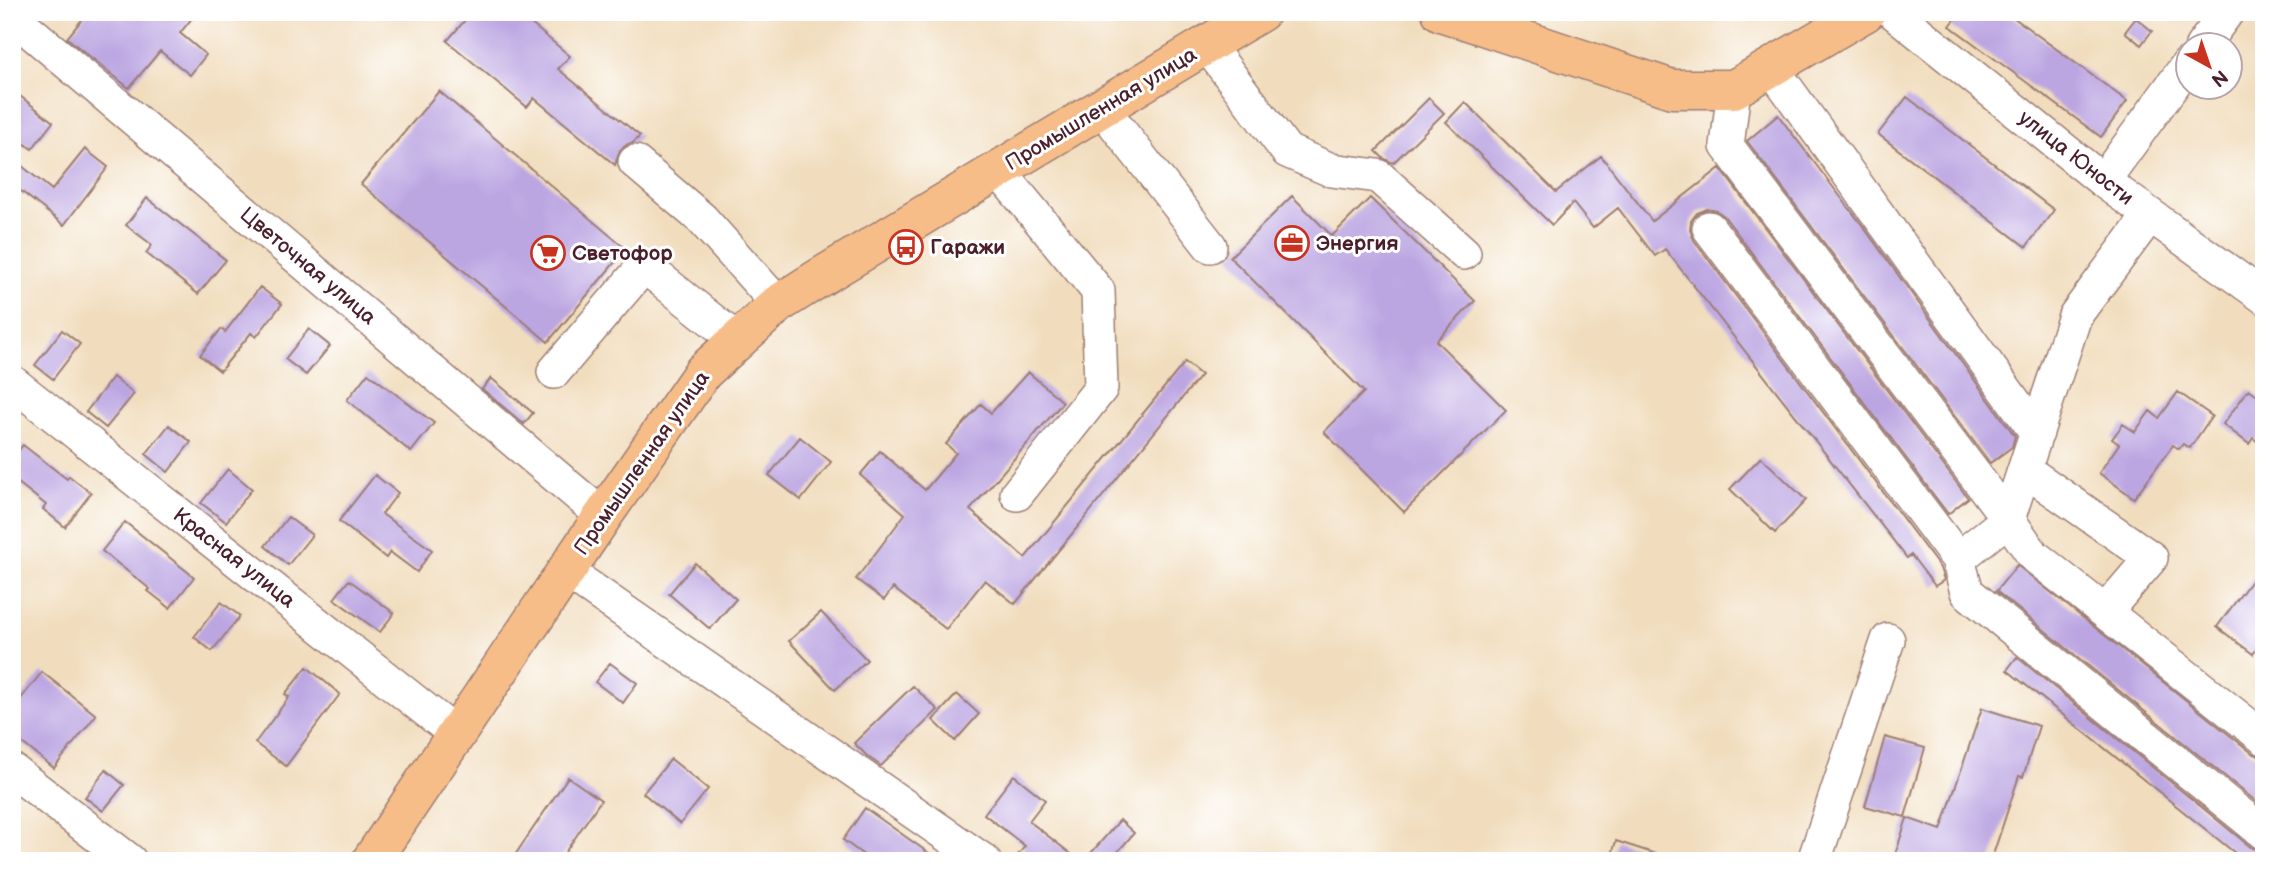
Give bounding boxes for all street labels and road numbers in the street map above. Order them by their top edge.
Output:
street label: Промышленная улица [1001,42,1202,176]
street label: улица Юности [2014,105,2138,211]
street label: Цветочная улица [235,202,381,330]
street label: Промышленная улица [569,366,715,560]
street label: Красная улица [168,503,300,614]

